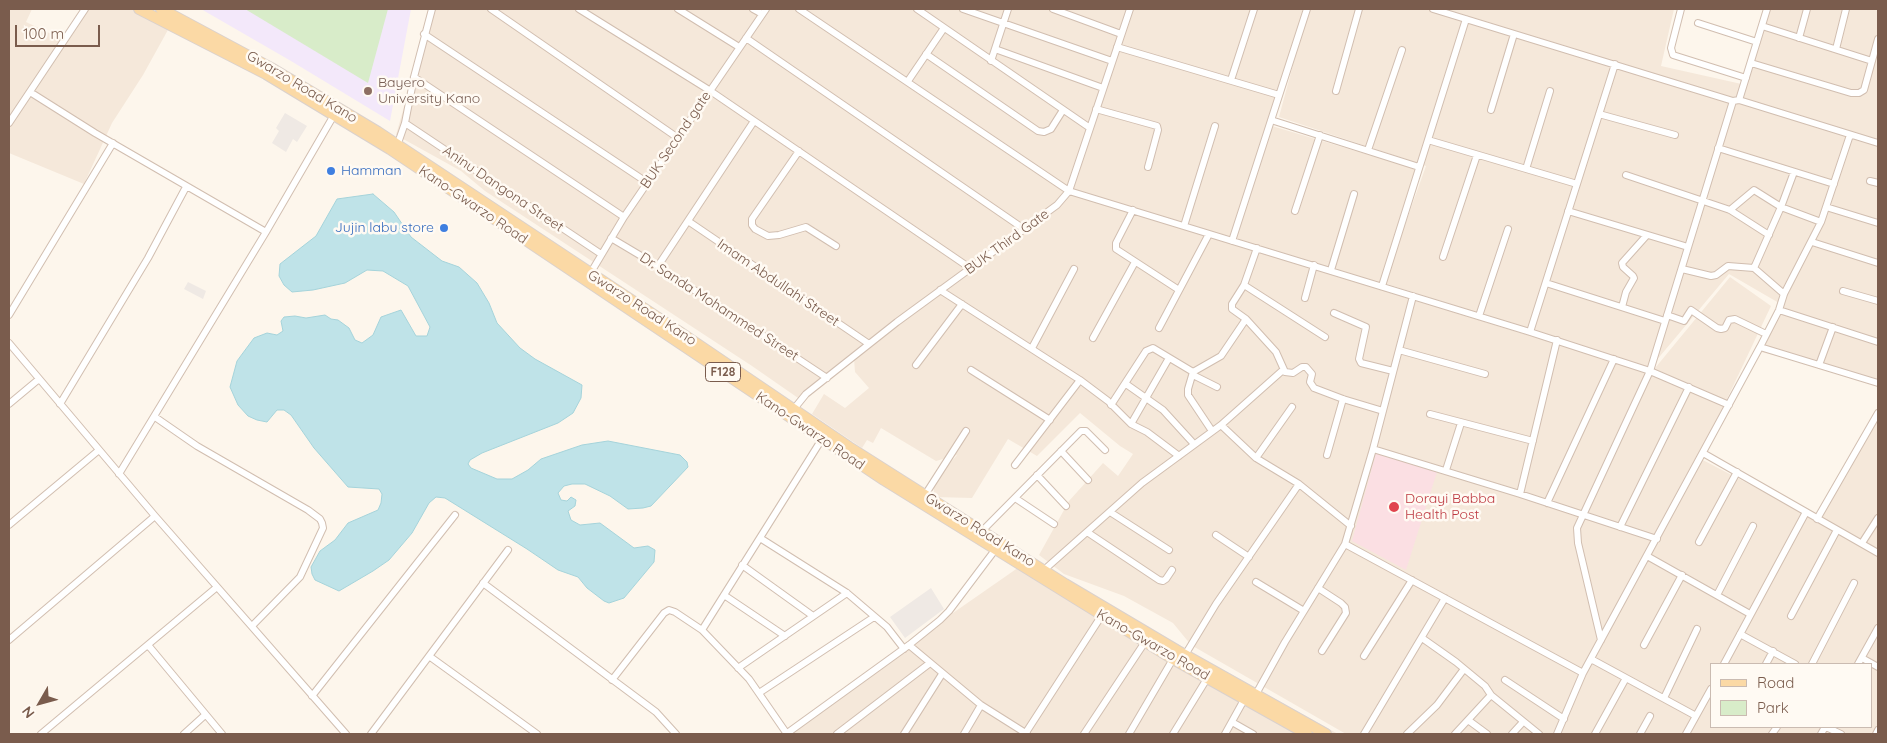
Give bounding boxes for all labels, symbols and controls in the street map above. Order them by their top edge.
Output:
scale bar [18,15,102,47]
text: 100 m [23,24,64,43]
street label: Gwarzo Road Kano [244,47,360,127]
place label: Bayero University Kano [378,75,480,108]
marker: Bayero University Kano [362,85,374,97]
street label: BUK Second gate [637,88,715,192]
street label: Aninu Dangona Street [439,142,567,236]
street label: Kano-Gwarzo Road [415,162,531,248]
place label: Hamman [341,163,402,179]
marker: Hamman [325,165,337,177]
street label: BUK Third Gate [962,206,1052,278]
place label: Jujin labu store [335,220,434,236]
marker: Jujin labu store [438,222,450,234]
street label: Imam Abdullahi Street [714,236,842,330]
street label: Dr. Sanda Mohammed Street [636,249,802,365]
street label: Gwarzo Road Kano [585,267,699,349]
road number: F128 [706,362,740,382]
street label: Kano-Gwarzo Road [752,388,868,474]
street label: Gwarzo Road Kano [922,489,1038,571]
place label: Dorayi Babba Health Post [1405,491,1495,524]
marker: Dorayi Babba Health Post [1387,500,1401,514]
street label: Kano-Gwarzo Road [1094,606,1212,684]
legend [1710,663,1872,728]
text: Road [1757,673,1794,692]
north arrow [15,678,65,728]
text: Park [1757,698,1789,717]
text: N [18,703,38,722]

